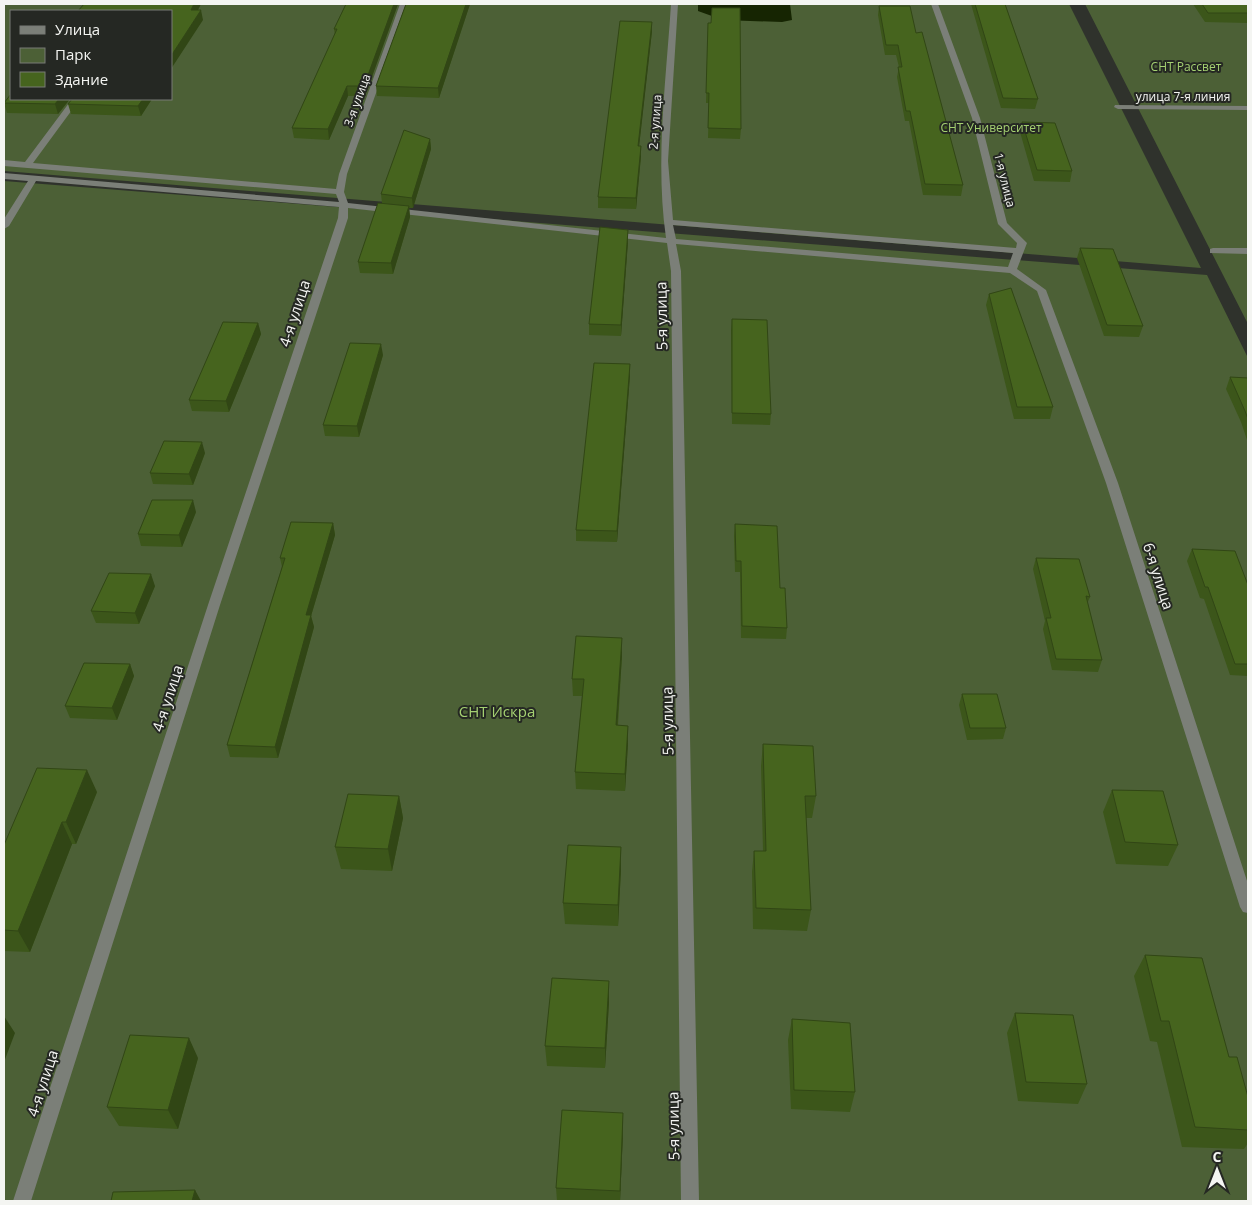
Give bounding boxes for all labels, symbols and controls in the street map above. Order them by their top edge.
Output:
legend [10,10,172,100]
text: Улица [55,19,100,39]
text: Парк [55,44,91,64]
park label: СНТ Рассвет [1151,58,1222,75]
text: Здание [55,69,108,89]
street label: 3-я улица [340,71,374,129]
street label: улица 7-я линия [1136,88,1230,105]
street label: 2-я улица [645,94,665,150]
park label: СНТ Университет [940,119,1042,136]
street label: 1-я улица [990,151,1020,209]
street label: 4-я улица [274,277,314,349]
street label: 5-я улица [650,281,672,351]
street label: 6-я улица [1139,540,1179,612]
street label: 4-я улица [147,662,187,734]
street label: 5-я улица [656,686,678,756]
park label: СНТ Искра [459,701,535,721]
street label: 4-я улица [22,1047,62,1119]
street label: 5-я улица [662,1091,684,1161]
north arrow [1192,1145,1242,1195]
text: С [1213,1147,1222,1166]

